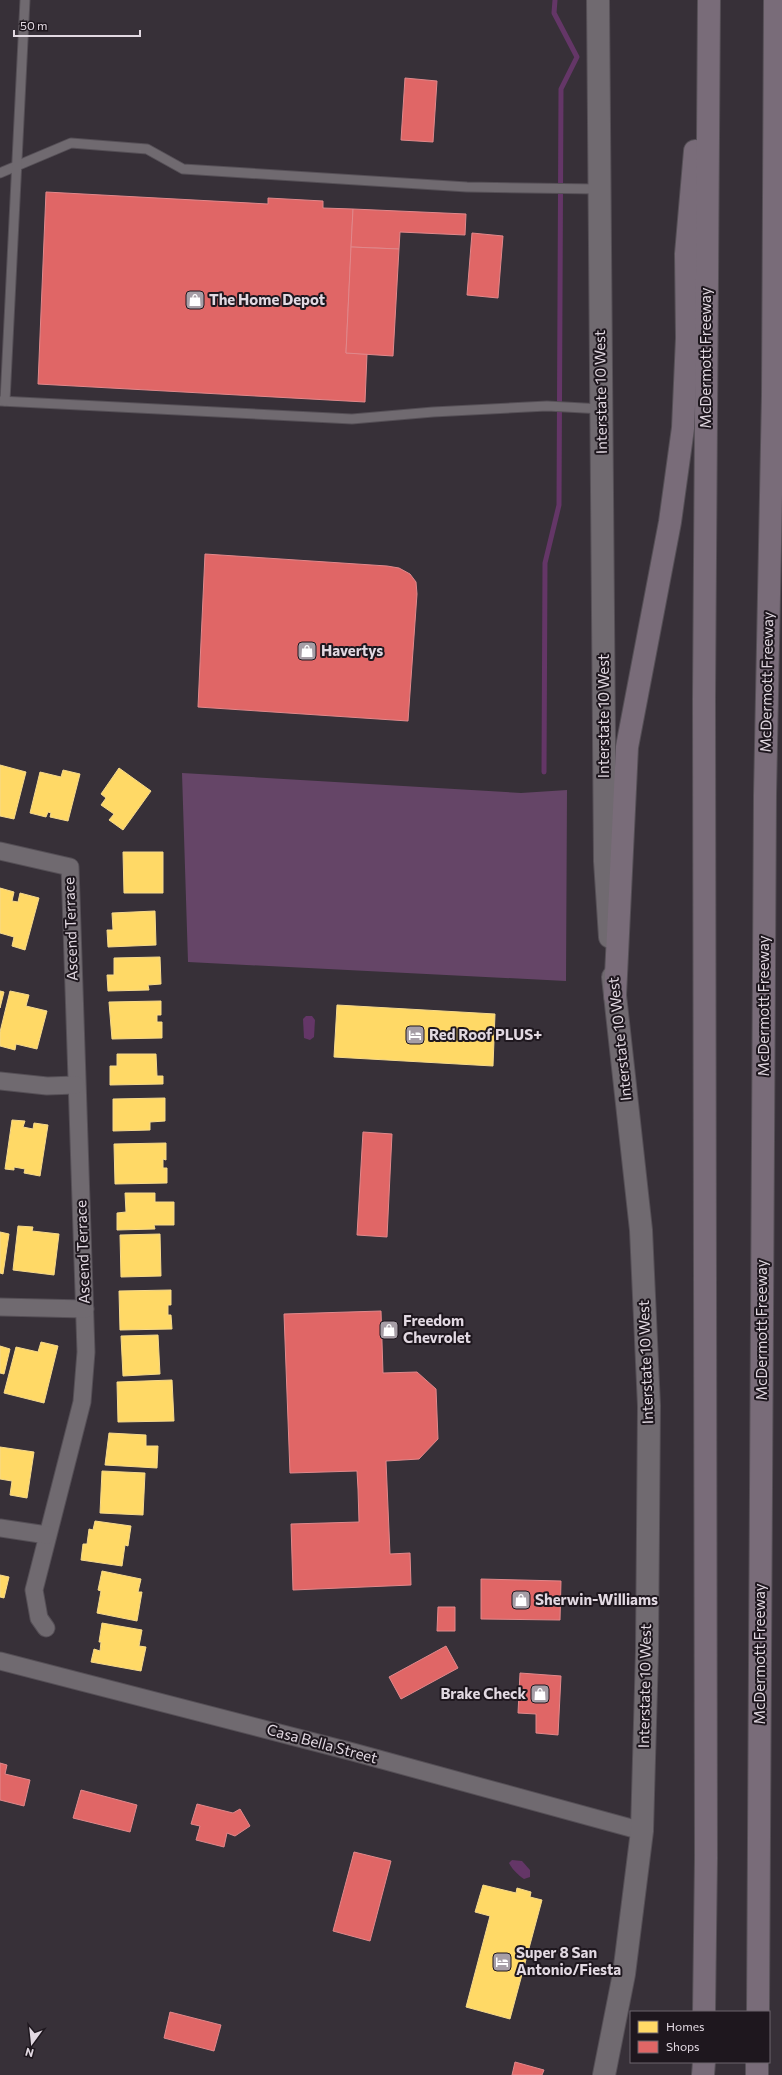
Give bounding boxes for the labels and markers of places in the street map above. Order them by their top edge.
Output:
shop icon: The Home Depot [184,289,206,311]
place label: The Home Depot [209,290,325,308]
shop icon: Havertys [296,640,318,662]
place label: Havertys [321,641,383,659]
hotel icon: Red Roof PLUS+ [404,1024,426,1046]
place label: Red Roof PLUS+ [429,1025,542,1043]
place label: Freedom Chevrolet [403,1311,471,1346]
shop icon: Freedom Chevrolet [378,1319,400,1341]
shop icon: Sherwin-Williams [510,1589,532,1611]
place label: Sherwin-Williams [535,1590,658,1608]
shop icon: Brake Check [529,1683,551,1705]
place label: Brake Check [440,1684,526,1702]
place label: Super 8 San Antonio/Fiesta [516,1943,621,1978]
hotel icon: Super 8 San Antonio/Fiesta [491,1951,513,1973]

